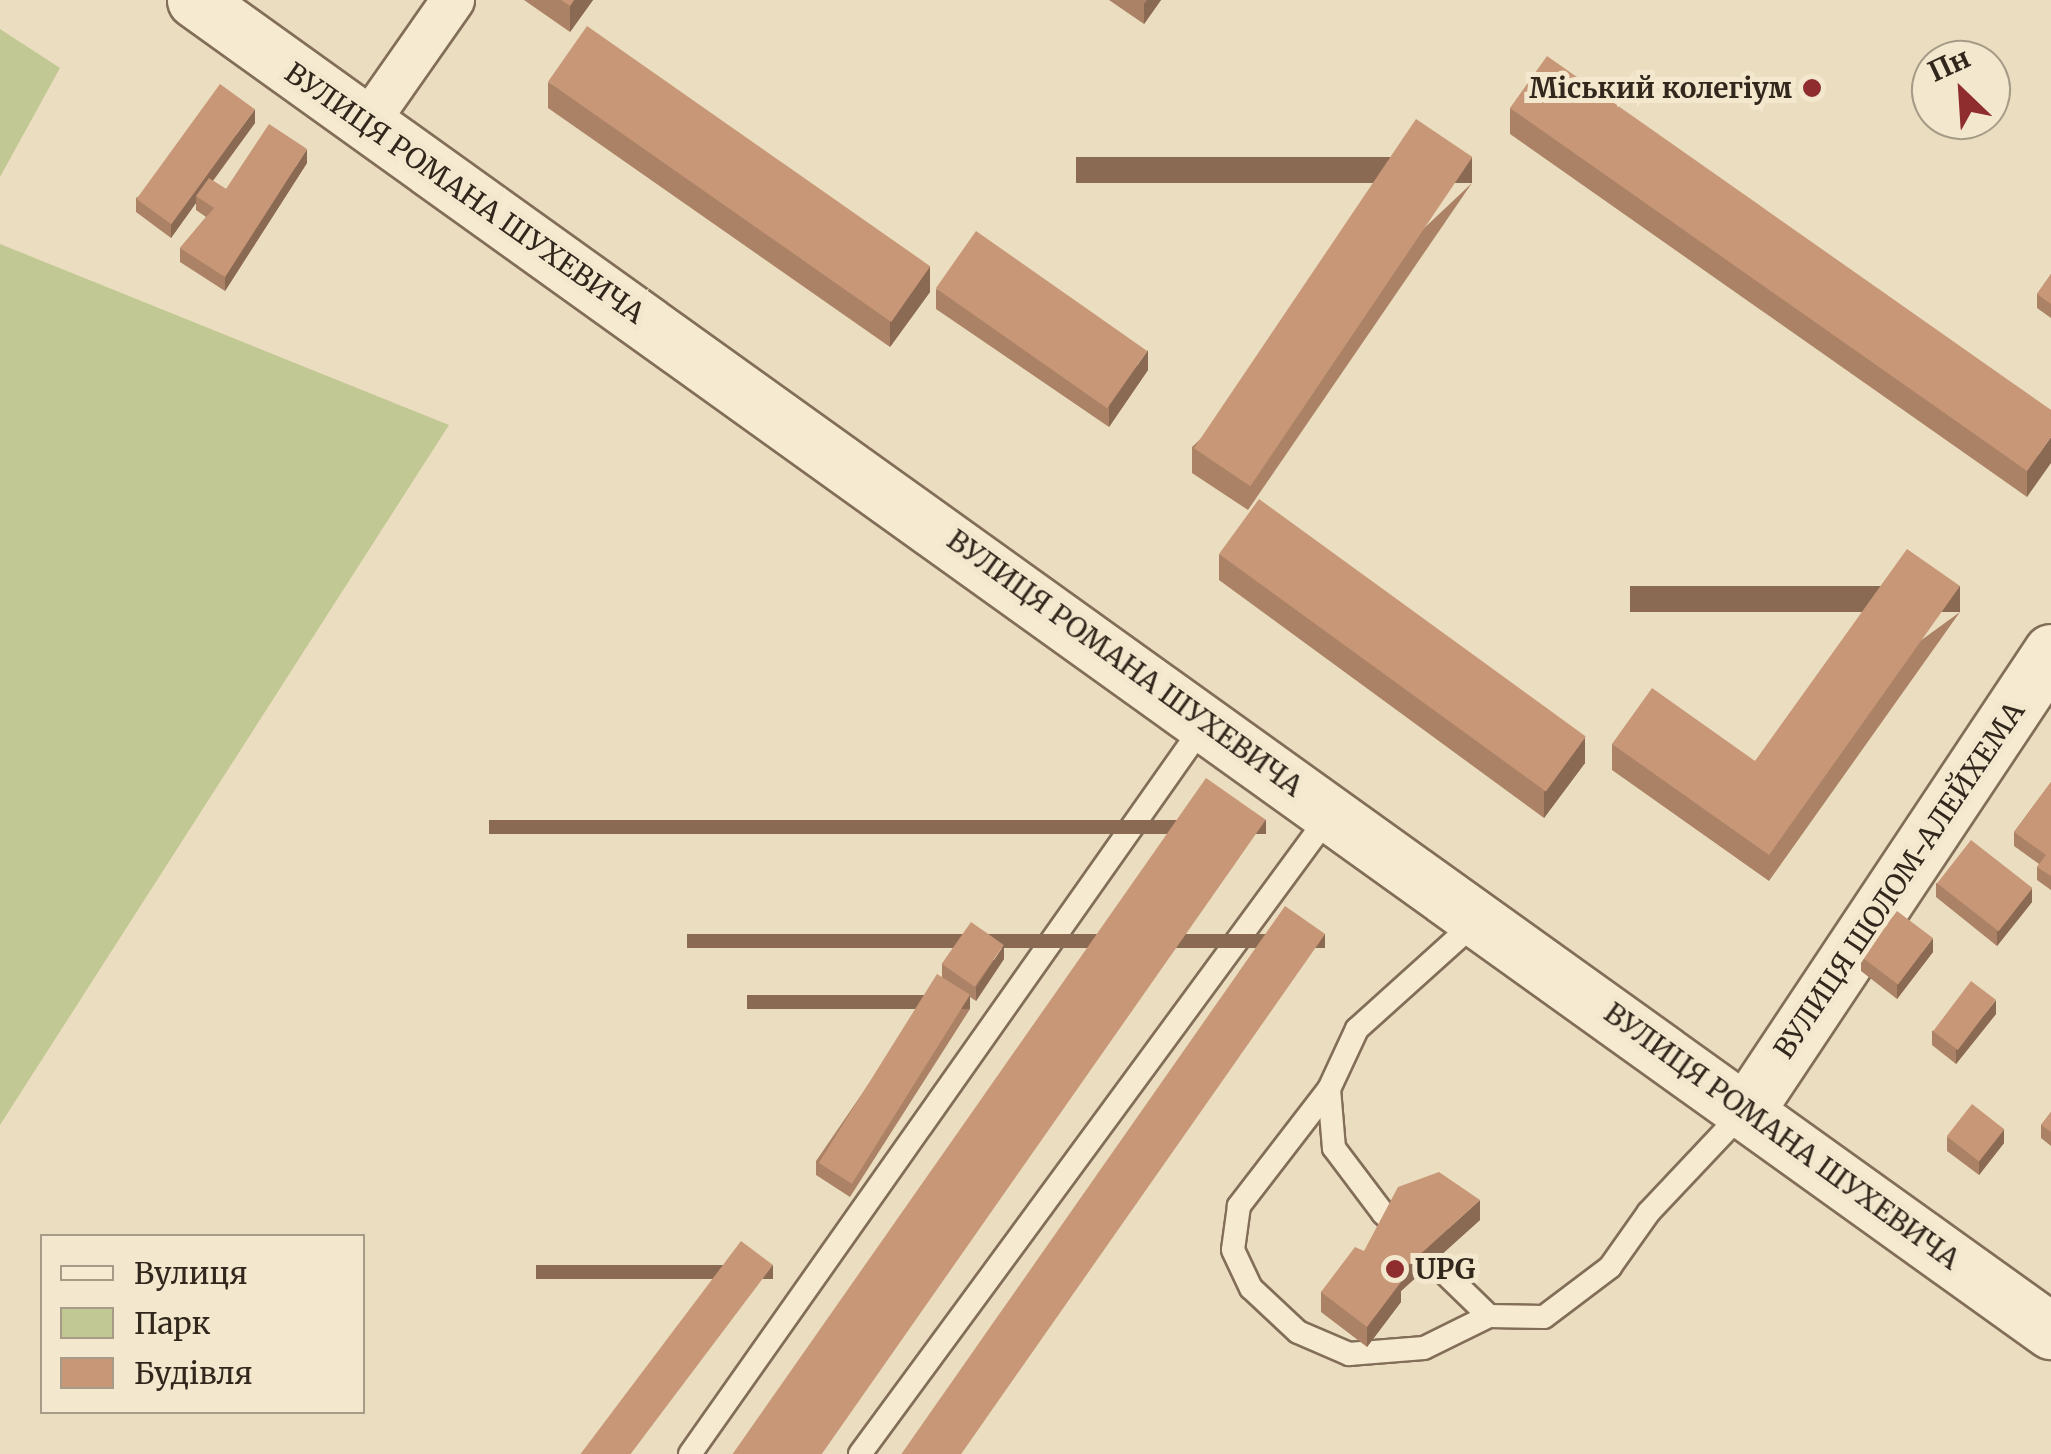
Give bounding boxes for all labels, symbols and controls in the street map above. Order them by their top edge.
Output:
text: Пн [1922,39,1976,90]
north arrow [1911,40,2011,140]
street label: ВУЛИЦЯ РОМАНА ШУХЕВИЧА [279,56,651,330]
place label: Міський колегіум [1529,71,1792,105]
marker: Міський колегіум [1801,77,1823,99]
street label: ВУЛИЦЯ РОМАНА ШУХЕВИЧА [941,523,1309,803]
street label: ВУЛИЦЯ ШОЛОМ-АЛЕЙХЕМА [1767,695,2031,1065]
street label: ВУЛИЦЯ РОМАНА ШУХЕВИЧА [1598,996,1966,1276]
legend [40,1234,365,1414]
place label: UPG [1415,1252,1475,1286]
text: Вулиця [134,1254,248,1292]
marker: UPG [1384,1258,1406,1280]
text: Парк [134,1304,210,1342]
text: Будівля [134,1354,253,1392]

